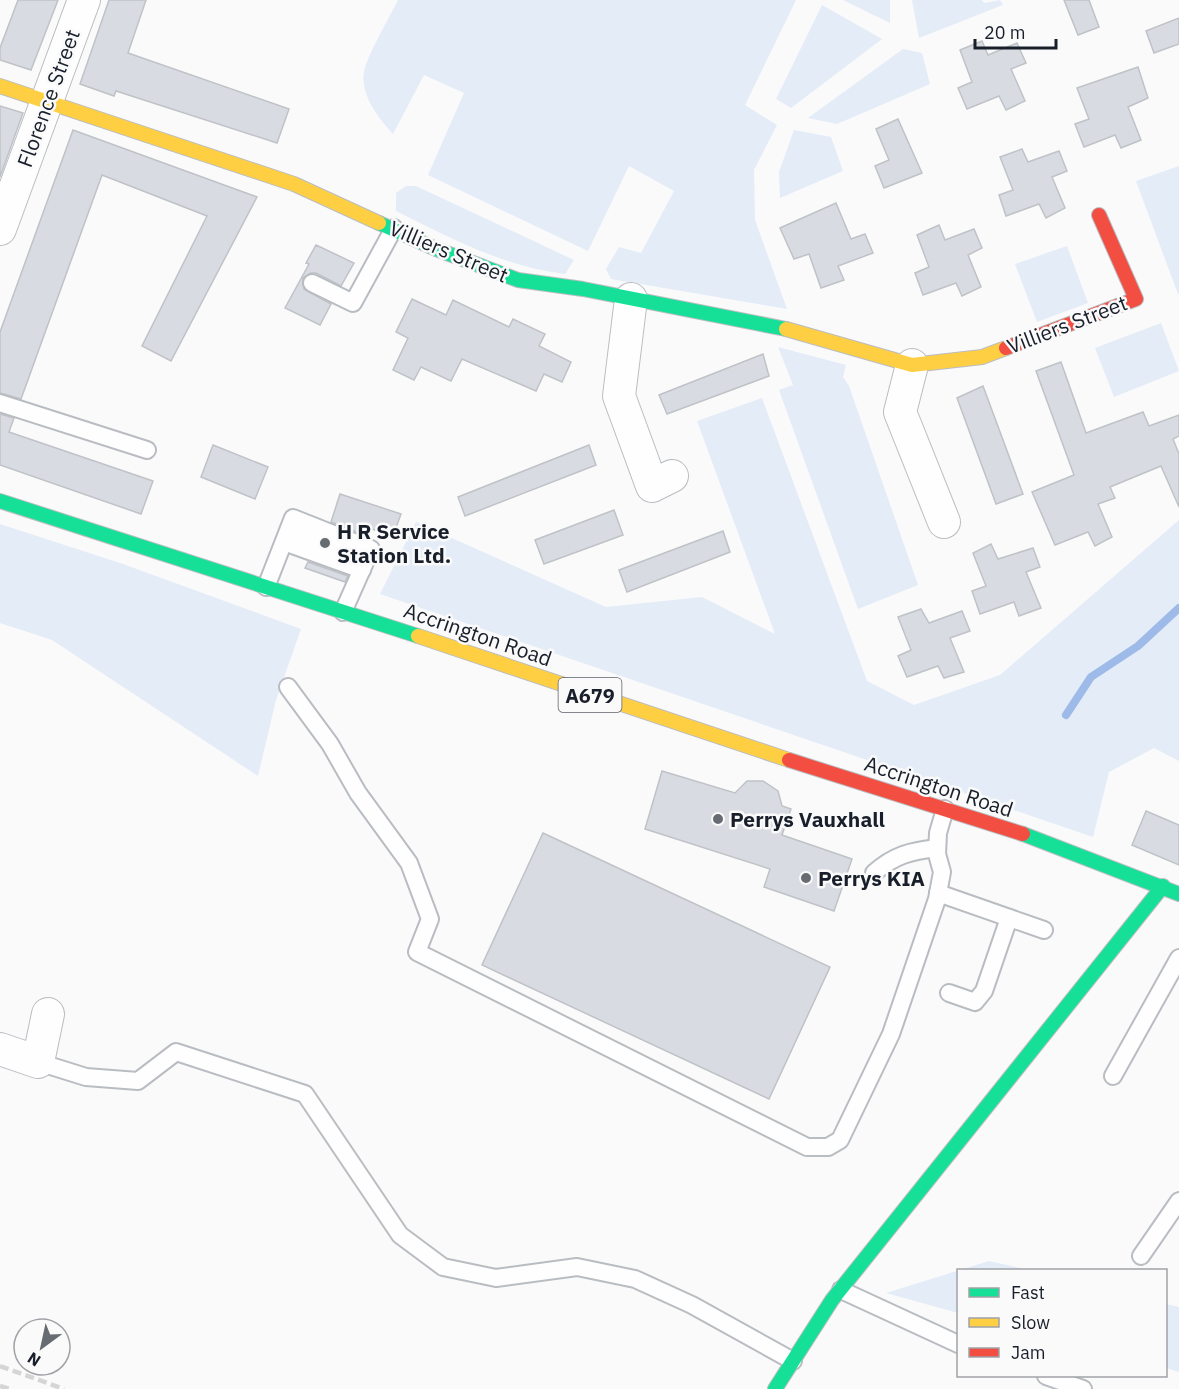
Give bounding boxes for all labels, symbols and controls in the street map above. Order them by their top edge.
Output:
scale bar [975,12,1056,50]
text: 20 m [984,21,1026,44]
street label: Florence Street [10,25,86,171]
street label: Villiers Street [385,213,513,289]
street label: Villiers Street [1003,288,1131,360]
place label: H R Service Station Ltd. [337,517,451,569]
marker: H R Service Station Ltd. [318,536,332,550]
street label: Accrington Road [400,596,556,672]
road number: A679 [558,678,622,712]
street label: Accrington Road [861,749,1017,823]
place label: Perrys Vauxhall [730,805,885,833]
marker: Perrys Vauxhall [711,812,725,826]
place label: Perrys KIA [818,864,925,892]
marker: Perrys KIA [799,871,813,885]
legend [957,1269,1167,1377]
text: Fast [1011,1281,1045,1304]
text: Slow [1011,1311,1050,1334]
north arrow [12,1317,72,1377]
text: Jam [1011,1341,1046,1364]
text: N [24,1348,44,1371]

